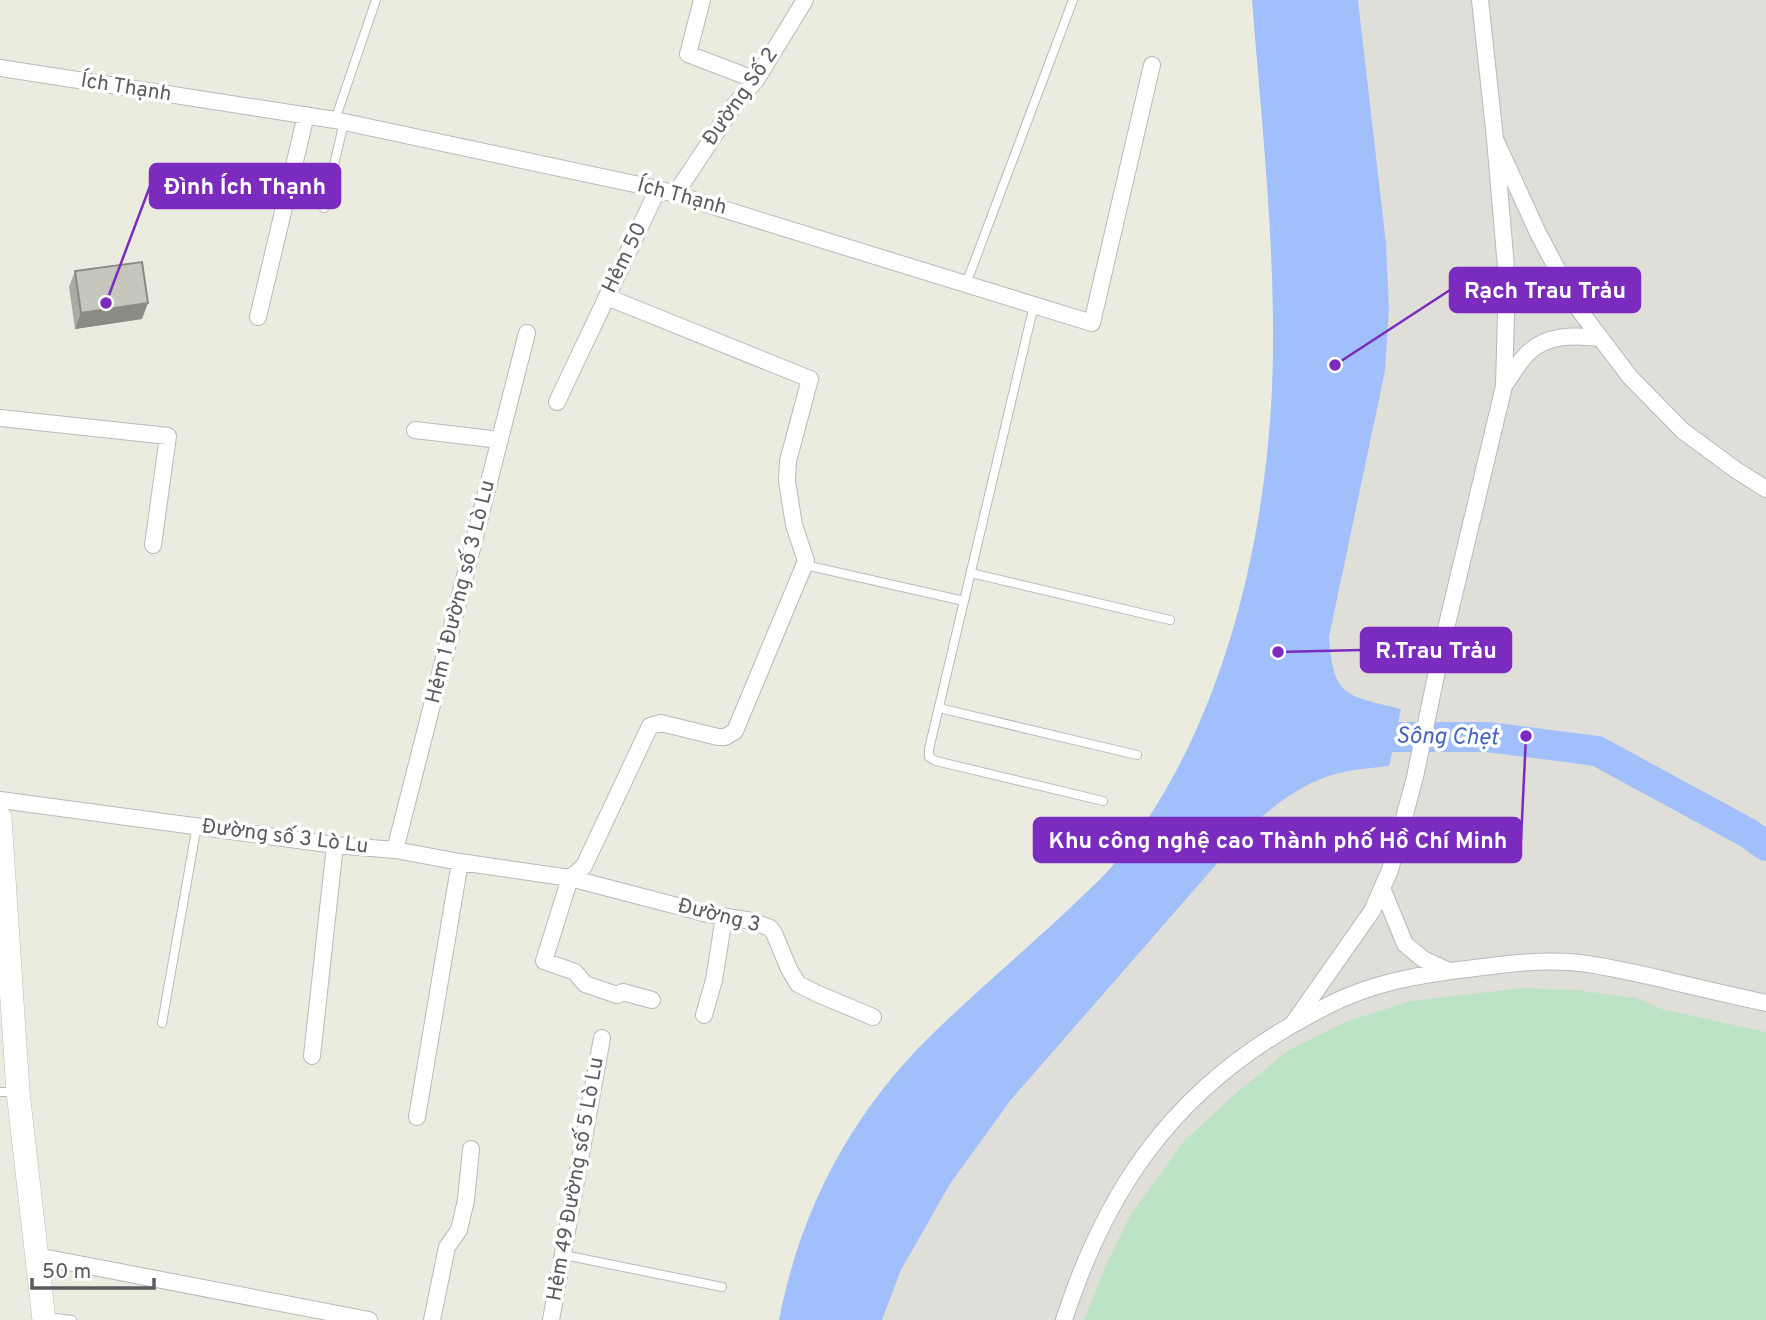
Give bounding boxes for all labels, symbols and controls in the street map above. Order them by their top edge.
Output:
street label: Đường Số 2 [697,43,785,151]
street label: Ích Thạnh [79,67,173,108]
callout: Đình Ích Thạnh [150,164,340,208]
street label: Ích Thạnh [634,171,730,222]
text: Đình Ích Thạnh [164,173,326,203]
street label: Hẻm 50 [596,218,654,298]
callout: Rạch Trau Trảu [1450,268,1640,312]
text: Rạch Trau Trảu [1464,278,1626,307]
street label: Hẻm 1 Đường số 3 Lò Lu [420,477,502,707]
callout: R.Trau Trảu [1361,628,1511,672]
text: R.Trau Trảu [1375,638,1497,667]
water label: Sông Chẹt [1396,723,1500,753]
street label: Đường số 3 Lò Lu [200,813,370,861]
callout: Khu công nghệ cao Thành phố Hồ Chí Minh [1034,818,1521,862]
text: Khu công nghệ cao Thành phố Hồ Chí Minh [1049,827,1507,857]
street label: Đường 3 [675,893,763,939]
street label: Hẻm 49 Đường số 5 Lò Lu [541,1055,611,1303]
scale bar [32,1246,154,1290]
text: 50 m [42,1259,91,1286]

